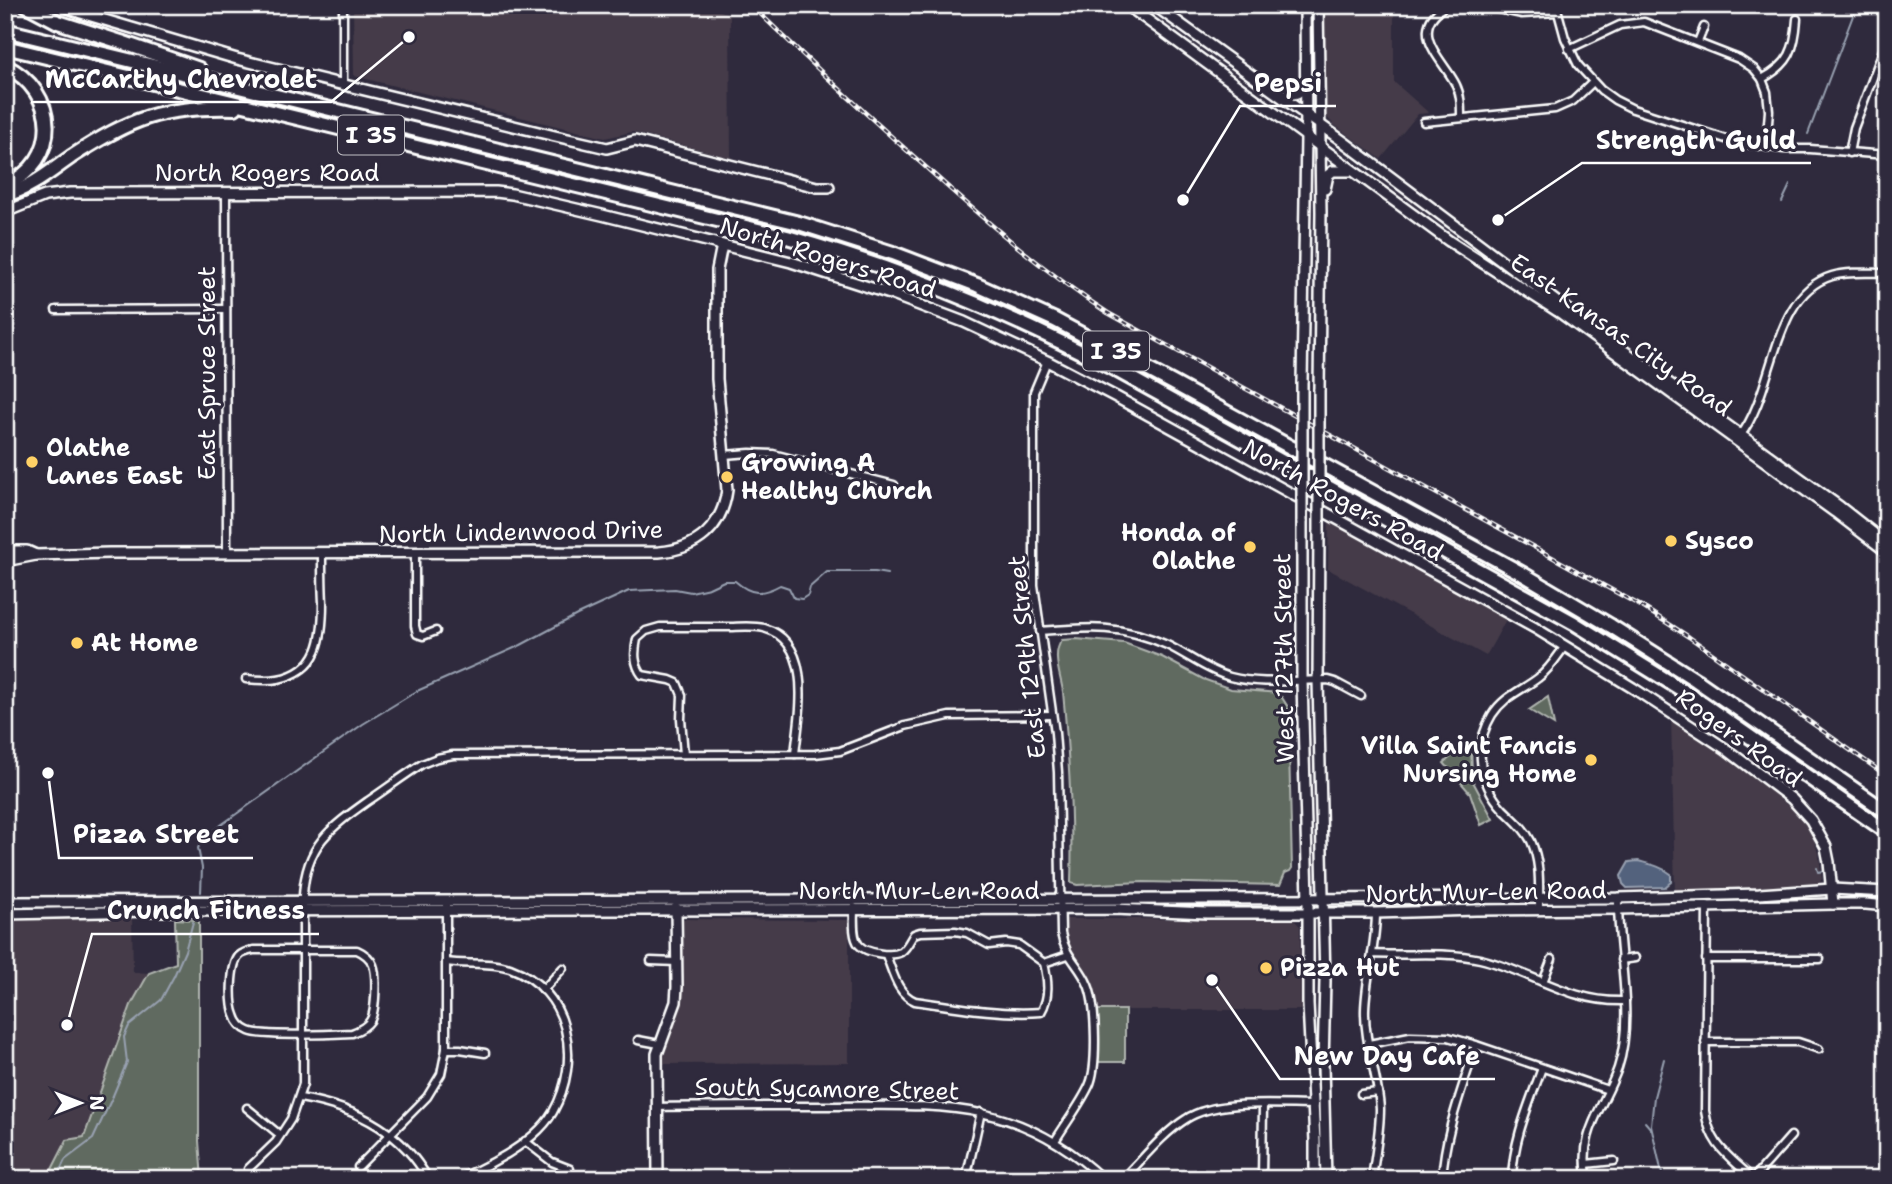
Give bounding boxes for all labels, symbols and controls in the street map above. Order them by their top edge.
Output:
callout: McCarthy Chevrolet [31,55,331,102]
callout: Pepsi [1240,59,1336,106]
text: McCarthy Chevrolet [45,61,317,96]
text: Pepsi [1254,65,1322,100]
road number: I 35 [338,116,404,154]
callout: Strength Guild [1582,116,1811,163]
text: Strength Guild [1596,122,1796,157]
street label: North Rogers Road [155,157,379,189]
street label: North Rogers Road [716,210,940,306]
street label: East Kansas City Road [1504,246,1738,424]
street label: East Spruce Street [191,266,223,480]
road number: I 35 [1083,332,1149,370]
street label: North Rogers Road [1237,431,1449,569]
place label: Olathe Lanes East [46,432,183,492]
place label: Growing A Healthy Church [741,447,932,507]
marker: Olathe Lanes East [24,454,40,470]
marker: Growing A Healthy Church [719,469,735,485]
street label: North Lindenwood Drive [378,514,664,550]
place label: Honda of Olathe [1121,517,1236,577]
place label: Sysco [1685,525,1754,557]
marker: Sysco [1663,533,1679,549]
marker: Honda of Olathe [1242,539,1258,555]
street label: West 127th Street [1266,553,1302,763]
street label: East 129th Street [1000,554,1054,760]
place label: At Home [91,627,198,659]
marker: At Home [69,635,85,651]
street label: Rogers Road [1669,681,1809,795]
place label: Villa Saint Fancis Nursing Home [1361,730,1577,790]
marker: Villa Saint Fancis Nursing Home [1583,752,1599,768]
callout: Pizza Street [59,811,253,858]
text: Pizza Street [73,816,239,851]
street label: North Mur-Len Road [1365,874,1607,910]
street label: North Mur-Len Road [798,875,1040,907]
callout: Crunch Fitness [92,887,319,934]
text: Crunch Fitness [107,892,305,927]
place label: Pizza Hut [1280,952,1400,984]
marker: Pizza Hut [1258,960,1274,976]
callout: New Day Cafe [1280,1032,1495,1079]
text: New Day Cafe [1294,1038,1480,1073]
north arrow [46,1068,116,1138]
street label: South Sycamore Street [694,1071,960,1107]
text: N [84,1095,109,1111]

